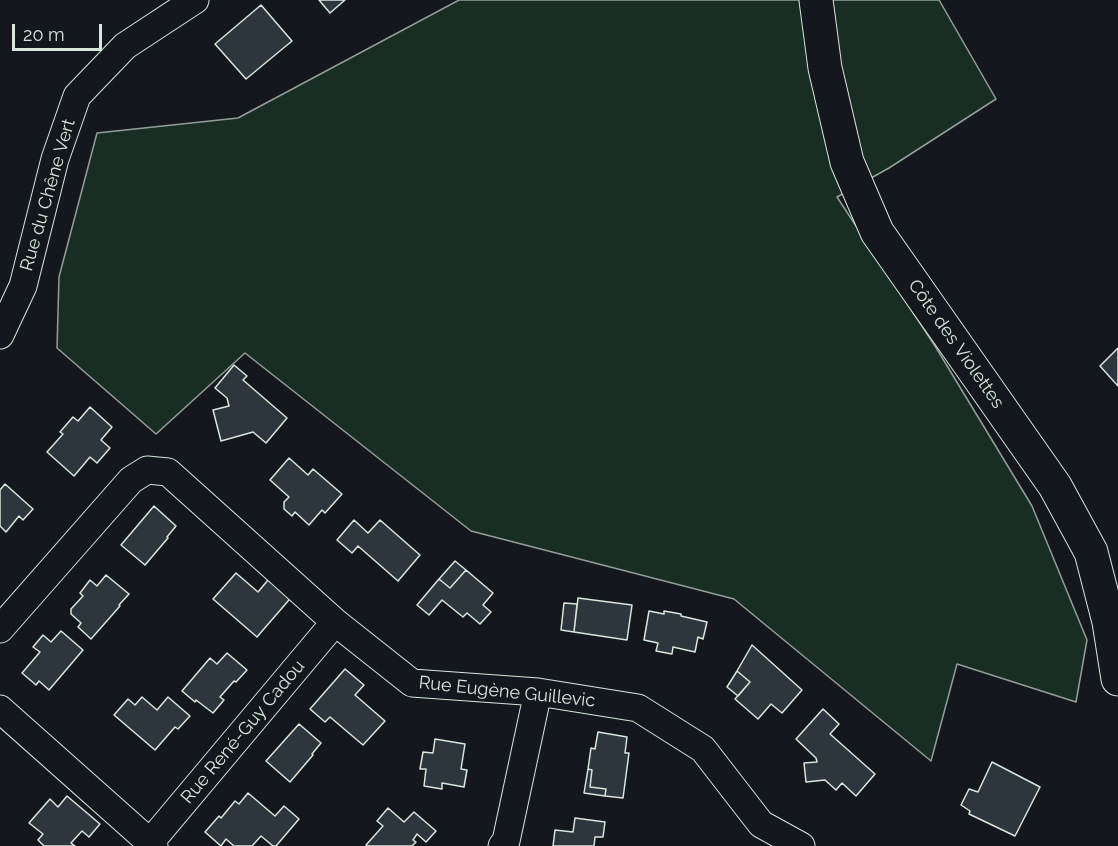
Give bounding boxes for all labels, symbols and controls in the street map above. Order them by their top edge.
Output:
scale bar [15,12,105,50]
text: 20 m [23,24,65,45]
street label: Rue du Chêne Vert [16,117,80,273]
street label: Côte des Violettes [903,275,1009,413]
street label: Rue René-Guy Cadou [177,656,309,808]
street label: Rue Eugène Guillevic [418,672,596,712]

